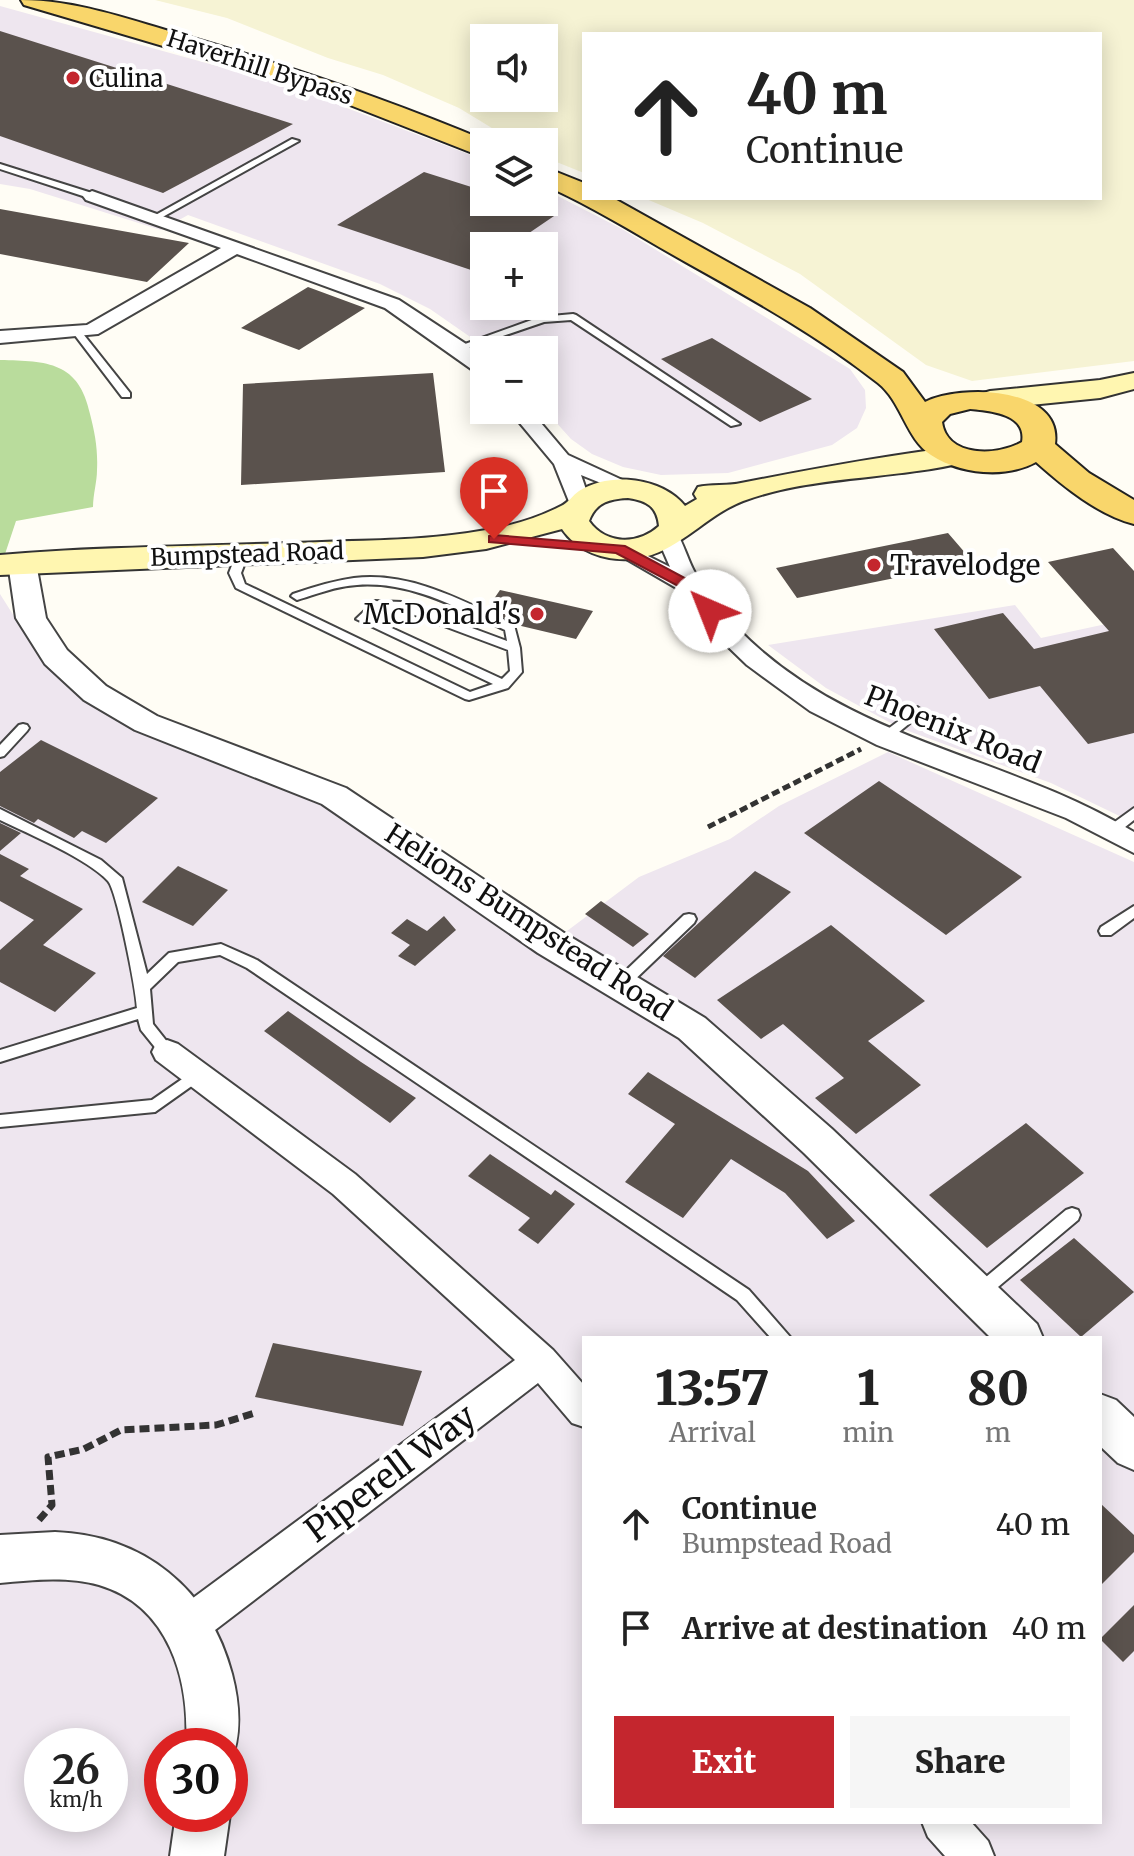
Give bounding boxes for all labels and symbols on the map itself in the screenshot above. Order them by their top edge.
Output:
street label: Haverhill Bypass [163,22,357,112]
place label: Culina [89,63,163,94]
marker: Culina [64,69,82,87]
pin [460,457,528,539]
street label: Bumpstead Road [150,535,344,573]
place label: Travelodge [890,547,1040,583]
marker: Travelodge [865,556,883,574]
position arrow [668,569,752,653]
place label: McDonald's [363,596,521,632]
marker: McDonald's [528,605,546,623]
street label: Phoenix Road [860,677,1046,781]
street label: Helions Bumpstead Road [379,816,680,1029]
street label: Piperell Way [296,1395,484,1551]
speed limit sign: 30 [144,1728,248,1832]

